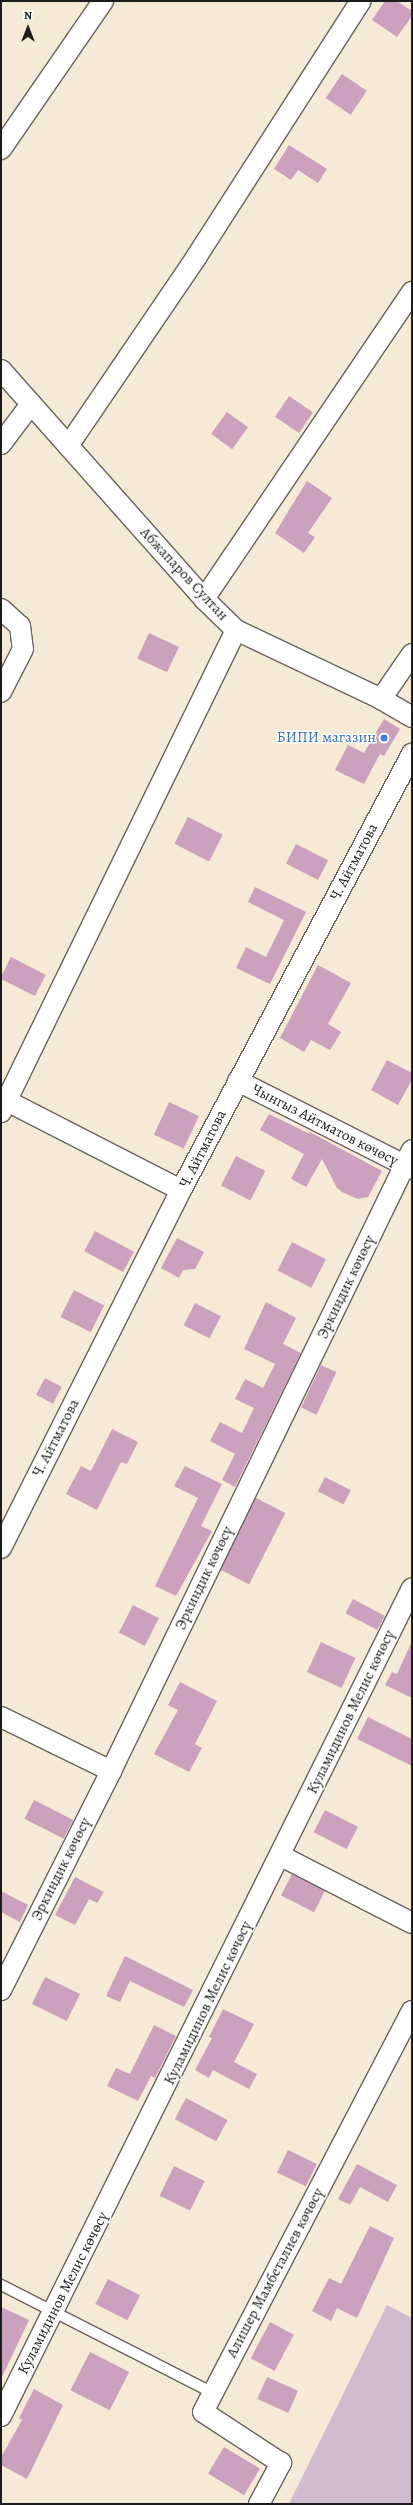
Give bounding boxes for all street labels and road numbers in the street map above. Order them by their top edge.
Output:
street label: Абжапаров Султан [136,524,232,624]
street label: Ч. Айтматова [326,820,382,904]
street label: Чынгыз Айтматов көчөсү [249,1080,401,1170]
street label: Ч. Айтматова [176,1107,230,1191]
street label: Эркиндик көчөсү [313,1232,379,1342]
street label: Ч. Айтматова [29,1396,83,1480]
street label: Эркиндик көчөсү [171,1523,237,1633]
street label: Куламидинов Мелис көчөсү [303,1627,399,1797]
street label: Эркиндик көчөсү [27,1815,95,1923]
street label: Куламидинов Мелис көчөсү [160,1918,256,2088]
street label: Алишер Мамбеталиев көчөсү [223,2185,327,2361]
street label: Куламидинов Мелис көчөсү [14,2209,112,2377]

